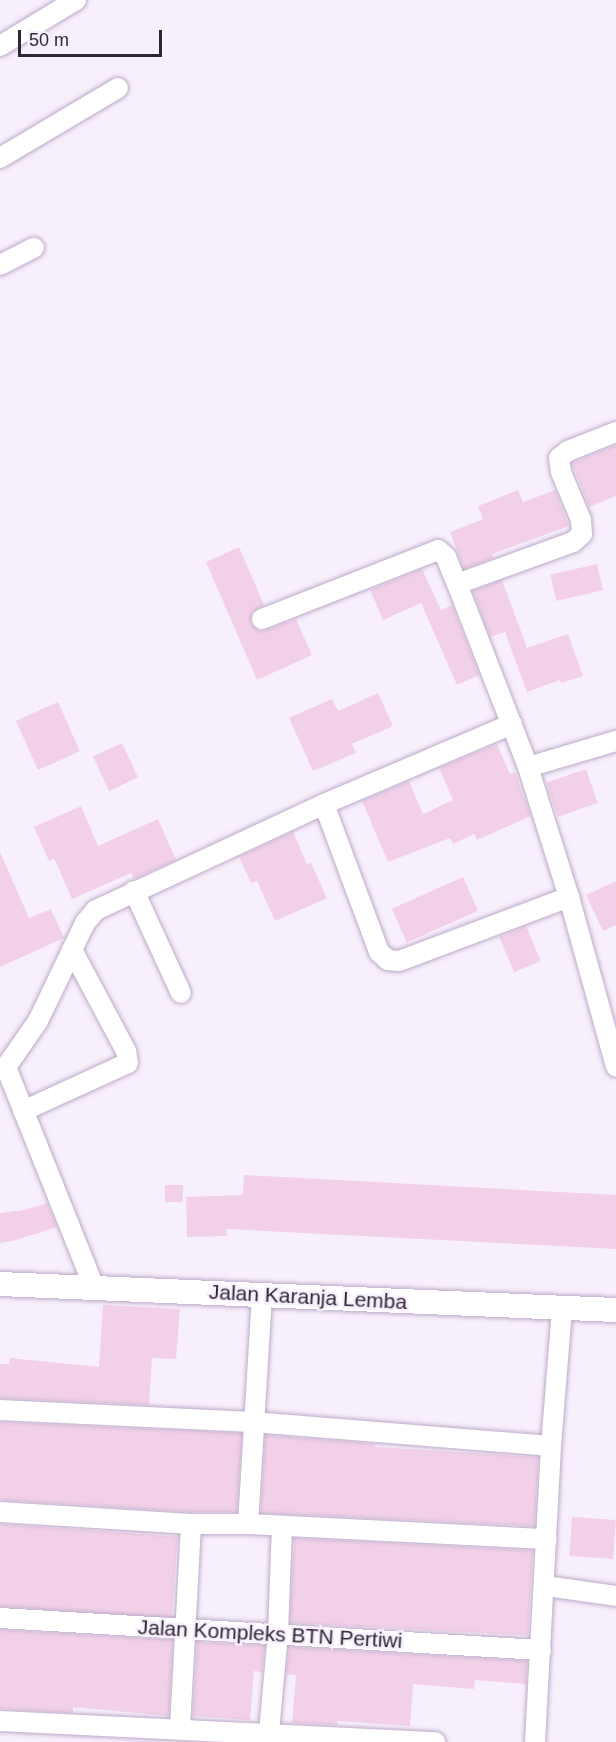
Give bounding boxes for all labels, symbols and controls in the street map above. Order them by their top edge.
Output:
scale bar [21,18,165,56]
text: 50 m [29,30,69,50]
street label: Jalan Karanja Lemba [208,1279,408,1315]
street label: Jalan Kompleks BTN Pertiwi [137,1614,403,1654]

